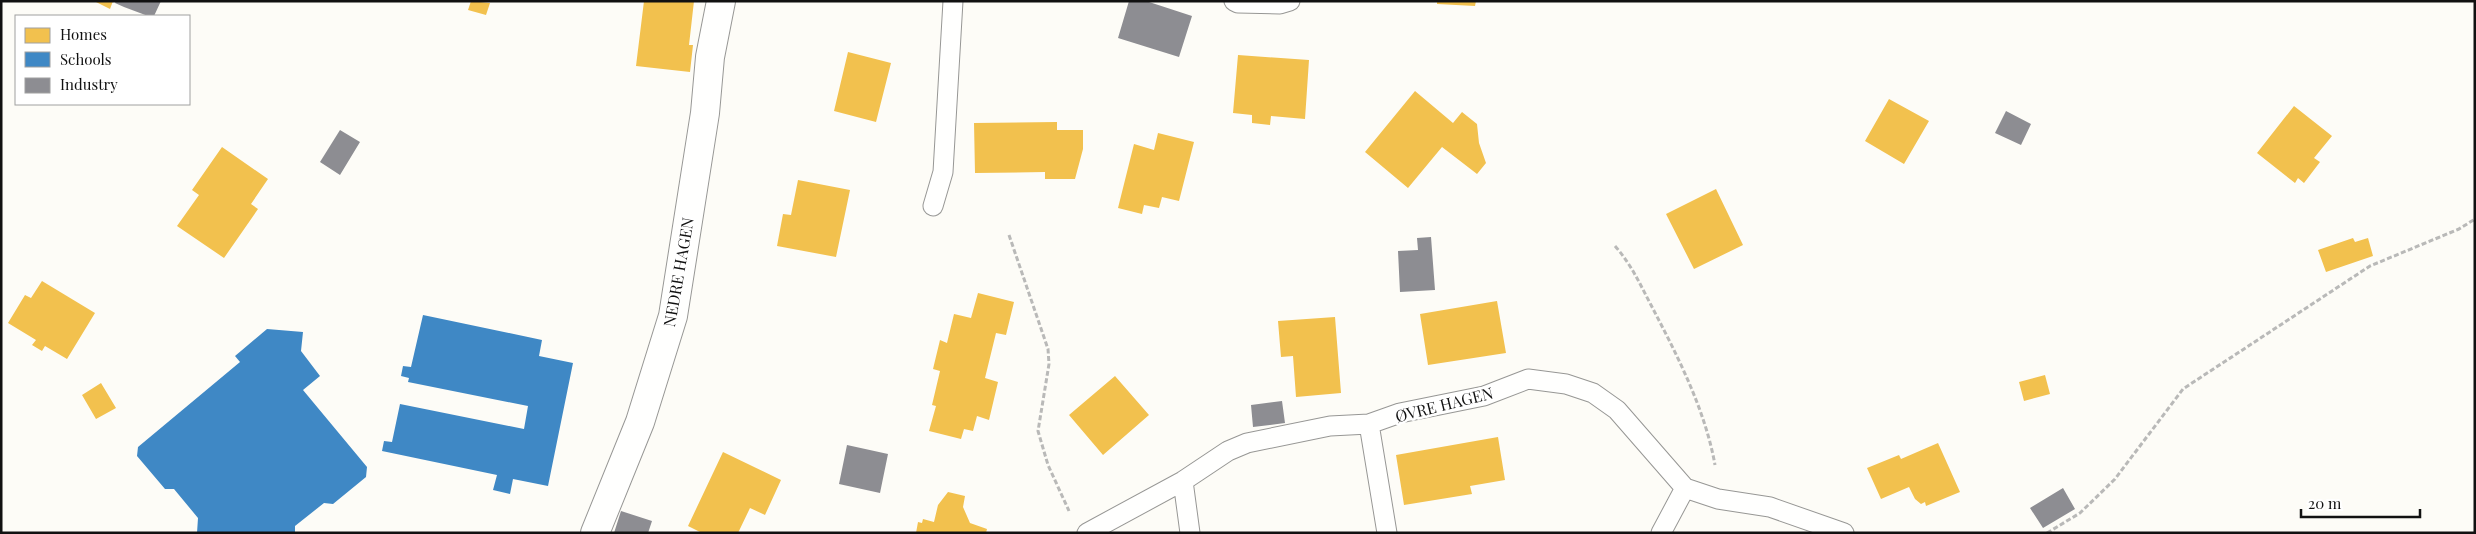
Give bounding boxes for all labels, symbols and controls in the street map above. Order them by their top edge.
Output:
legend [15,15,190,105]
text: Homes [60,24,107,44]
text: Schools [60,49,112,69]
text: Industry [60,74,118,94]
street label: NEDRE HAGEN [658,216,698,328]
street label: ØVRE HAGEN [1393,382,1495,426]
scale bar [2301,486,2420,518]
text: 20 m [2308,493,2342,513]

